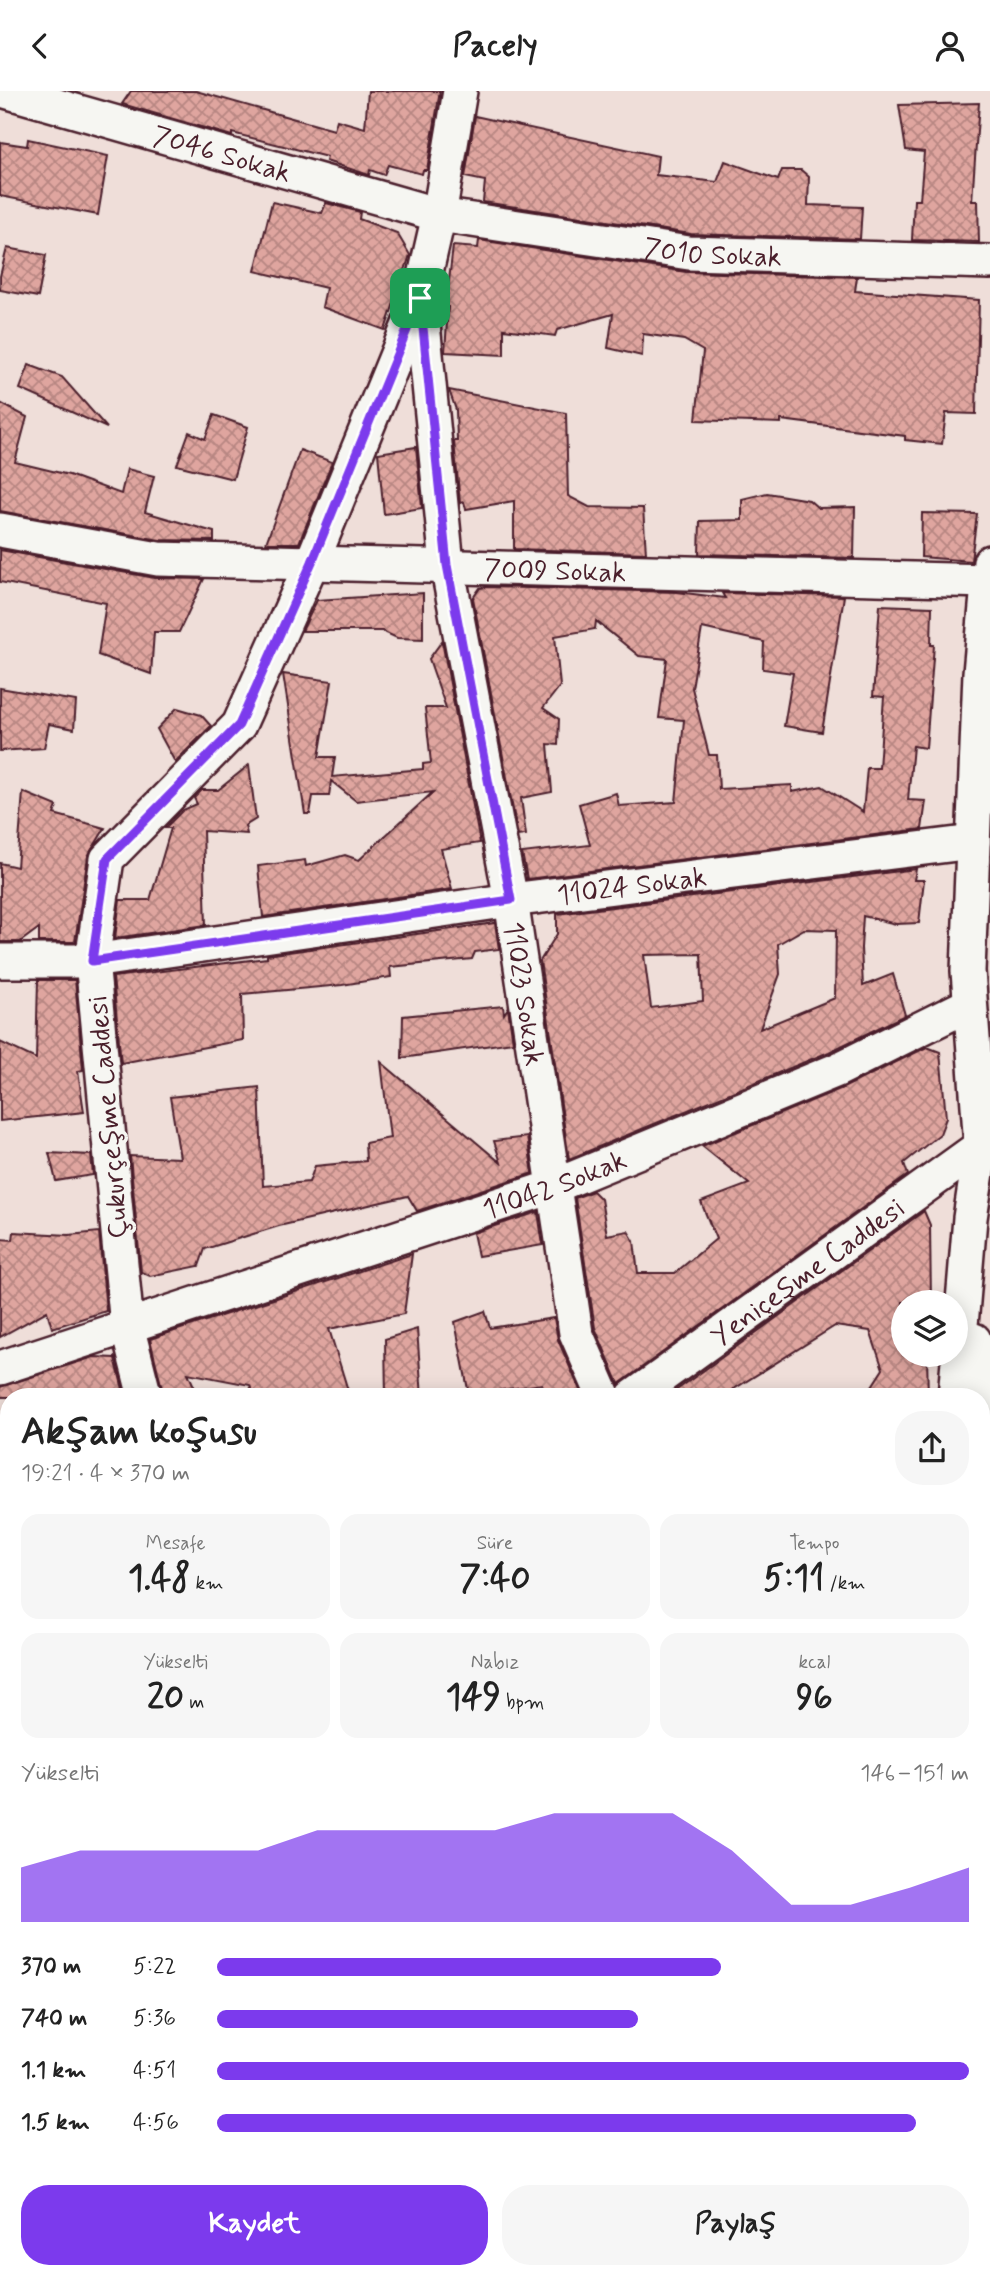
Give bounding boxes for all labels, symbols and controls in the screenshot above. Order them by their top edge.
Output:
text: Pacely [452,25,538,67]
icon: back [21,27,59,65]
icon: person [931,27,969,65]
street label: 7046 Sokak [148,118,295,193]
street label: 7010 Sokak [641,230,782,277]
pin [390,268,450,328]
icon: arrive [401,279,439,317]
street label: 7009 Sokak [484,552,627,592]
street label: 11024 Sokak [555,860,709,915]
street label: 11023 Sokak [493,919,552,1069]
street label: Çukurçeşme Caddesi [80,993,139,1240]
street label: 11042 Sokak [478,1142,633,1230]
street label: Yeniçeşme Caddesi [704,1190,914,1356]
map controls [891,1290,968,1367]
button: layers [891,1290,968,1367]
text: Akşam koşusu [21,1408,257,1457]
button: share [895,1411,969,1485]
text: 19:21 · 4 × 370 m [21,1459,190,1489]
text: Mesafe [146,1531,206,1556]
text: Süre [477,1531,513,1556]
text: Tempo [789,1531,839,1556]
text: 1.48 [128,1556,190,1602]
text: 7:40 [460,1556,530,1602]
text: 5:11 [763,1556,824,1602]
text: km [190,1571,223,1596]
text: /km [824,1571,865,1596]
text: Yükselti [143,1650,208,1675]
text: Nabız [471,1650,519,1675]
text: kcal [798,1650,830,1675]
text: 20 [147,1675,184,1721]
text: 149 [446,1675,501,1721]
text: 96 [796,1675,833,1721]
text: m [184,1690,204,1715]
text: bpm [501,1690,544,1715]
text: Yükselti [21,1759,99,1789]
text: 146–151 m [860,1759,969,1789]
text: 370 m [21,1952,81,1982]
text: 5:22 [133,1952,176,1982]
text: 740 m [21,2004,87,2034]
text: 5:36 [133,2004,176,2034]
text: 1.1 km [21,2056,86,2086]
text: 4:51 [133,2056,176,2086]
text: 1.5 km [21,2108,90,2138]
text: 4:56 [133,2108,179,2138]
button: Kaydet [21,2185,488,2265]
button: Paylaş [502,2185,969,2265]

